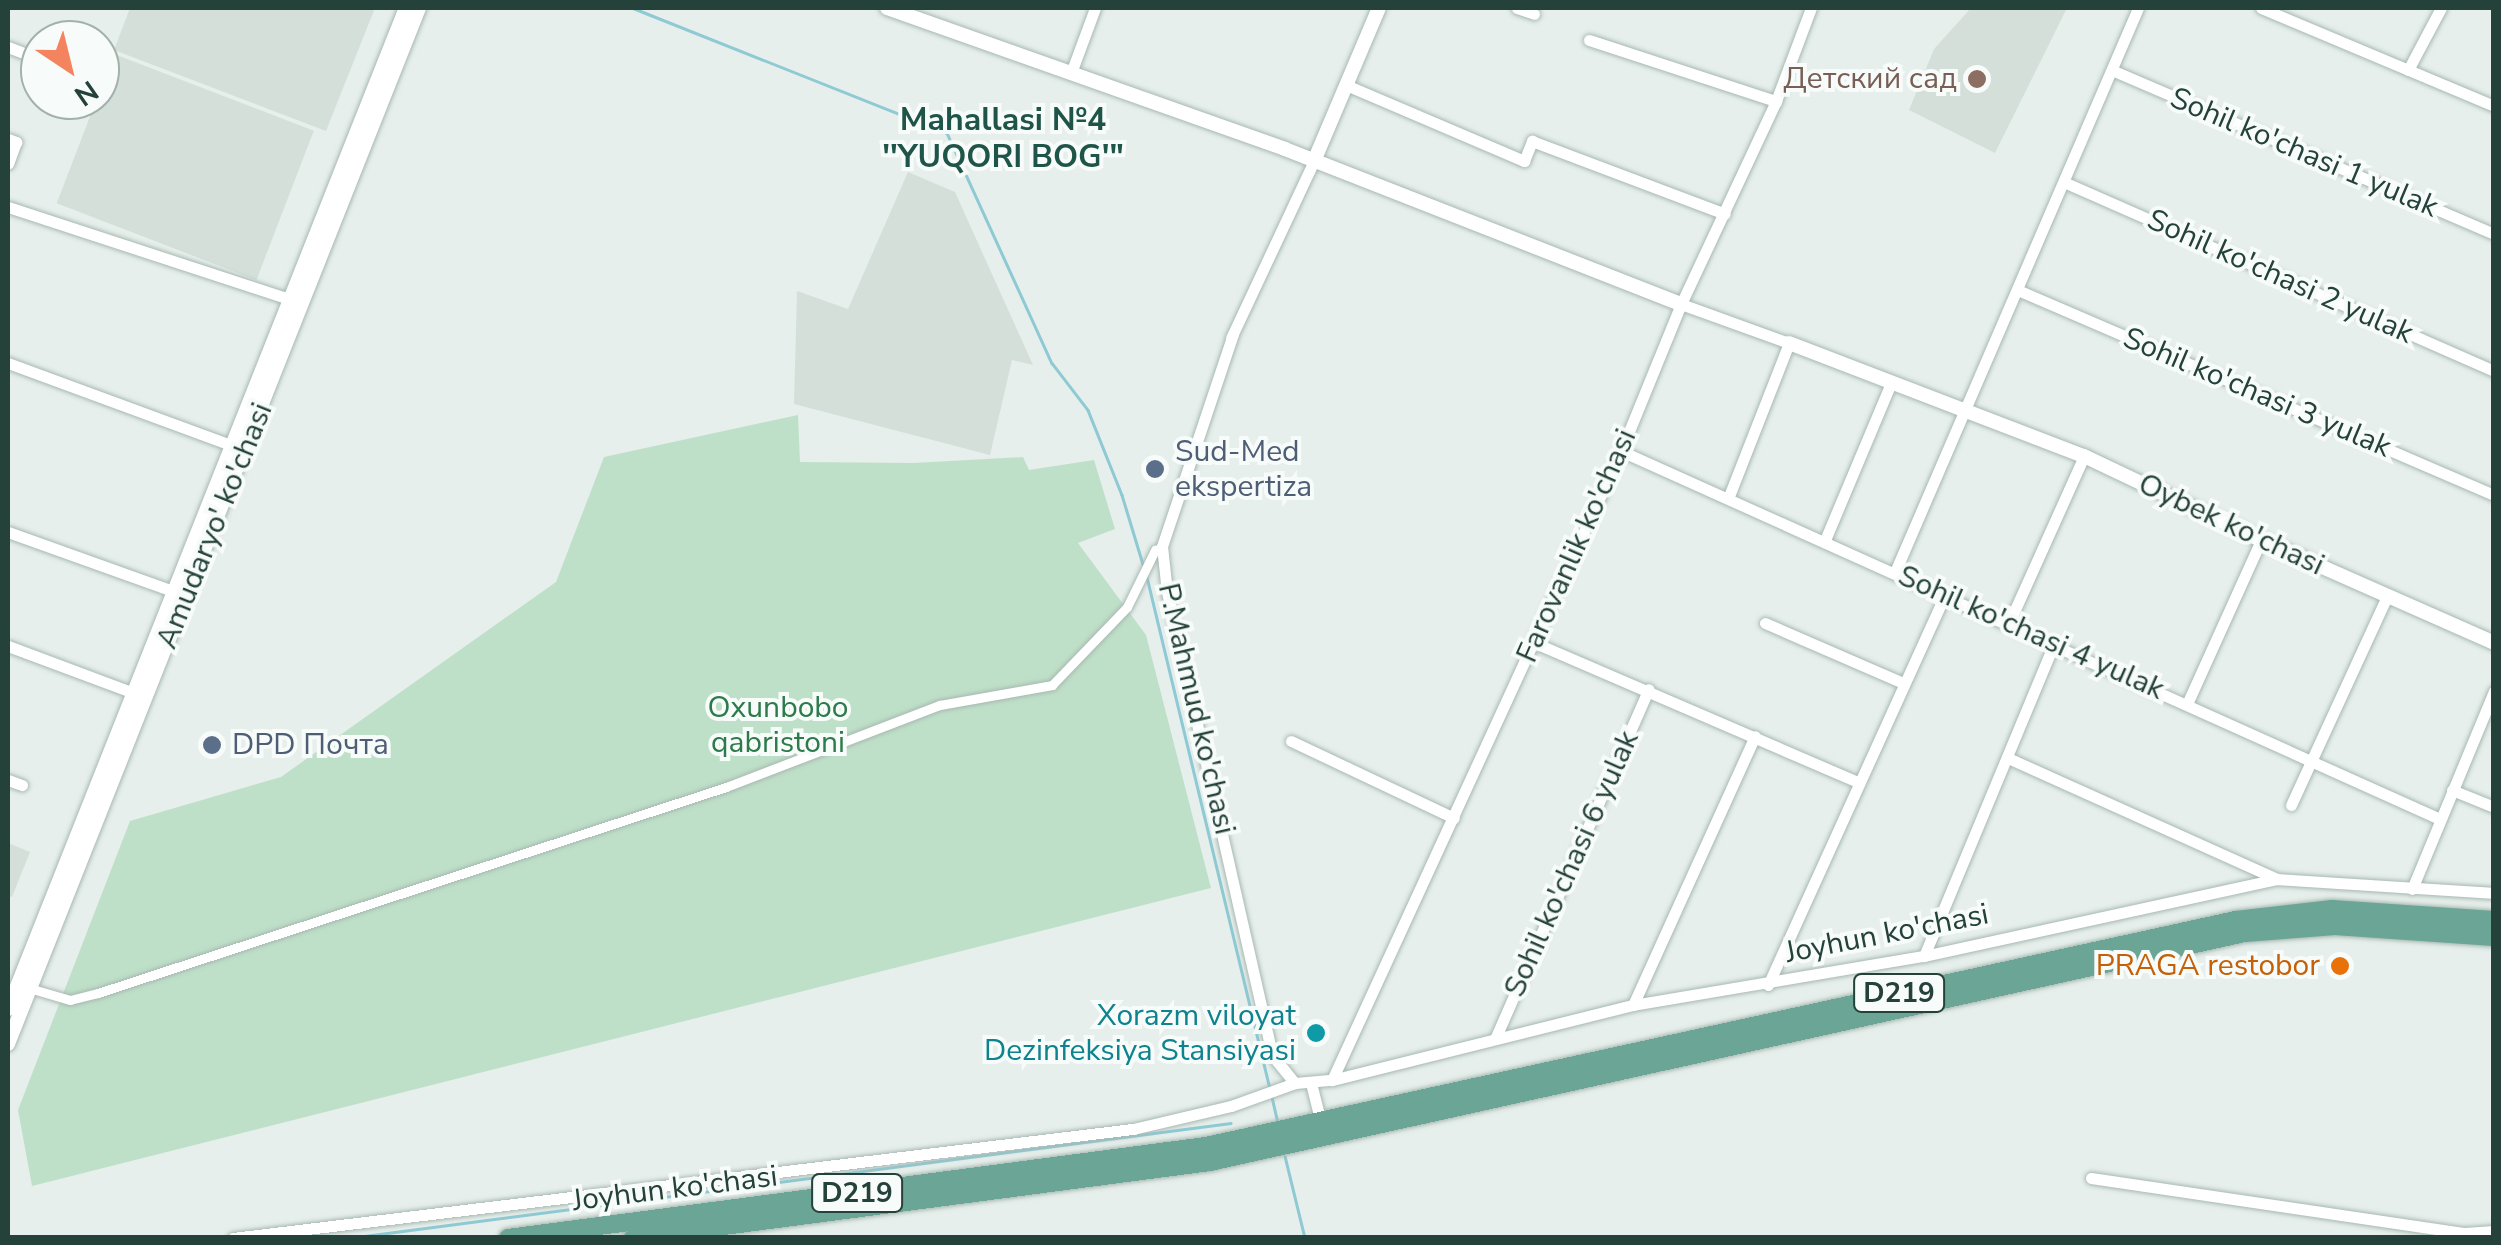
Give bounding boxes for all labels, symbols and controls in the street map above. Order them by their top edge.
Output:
north arrow [20,20,120,120]
place label: Детский сад [1783,61,1957,97]
marker: Детский сад [1966,68,1988,90]
text: N [67,71,106,115]
street label: Sohil ko'chasi 1 yulak [2165,80,2443,226]
district label: Mahallasi №4 ''YUQORI BOG'" [882,102,1124,177]
street label: Sohil ko'chasi 2 yulak [2141,202,2419,352]
street label: Sohil ko'chasi 3 yulak [2118,320,2396,466]
street label: Amudaryo' ko'chasi [149,398,281,654]
street label: Farovanlik ko'chasi [1509,424,1645,668]
place label: Sud-Med ekspertiza [1175,434,1312,504]
marker: Sud-Med ekspertiza [1144,458,1166,480]
street label: Oybek ko'chasi [2132,466,2330,584]
street label: Sohil ko'chasi 4 yulak [1892,558,2170,708]
street label: P.Mahmud ko'chasi [1150,580,1242,838]
park label: Oxunbobo qabristoni [708,690,848,760]
street label: Sohil ko'chasi 6 yulak [1497,725,1647,1003]
place label: DPD Почта [232,727,389,763]
marker: DPD Почта [201,734,223,756]
street label: Joyhun ko'chasi [1782,897,1992,971]
place label: PRAGA restobor [2096,948,2320,984]
marker: PRAGA restobor [2329,955,2351,977]
road number: D219 [1852,970,1946,1016]
place label: Xorazm viloyat Dezinfeksiya Stansiyasi [984,998,1296,1068]
marker: Xorazm viloyat Dezinfeksiya Stansiyasi [1305,1022,1327,1044]
street label: Joyhun ko'chasi [570,1159,780,1219]
road number: D219 [810,1170,904,1216]

